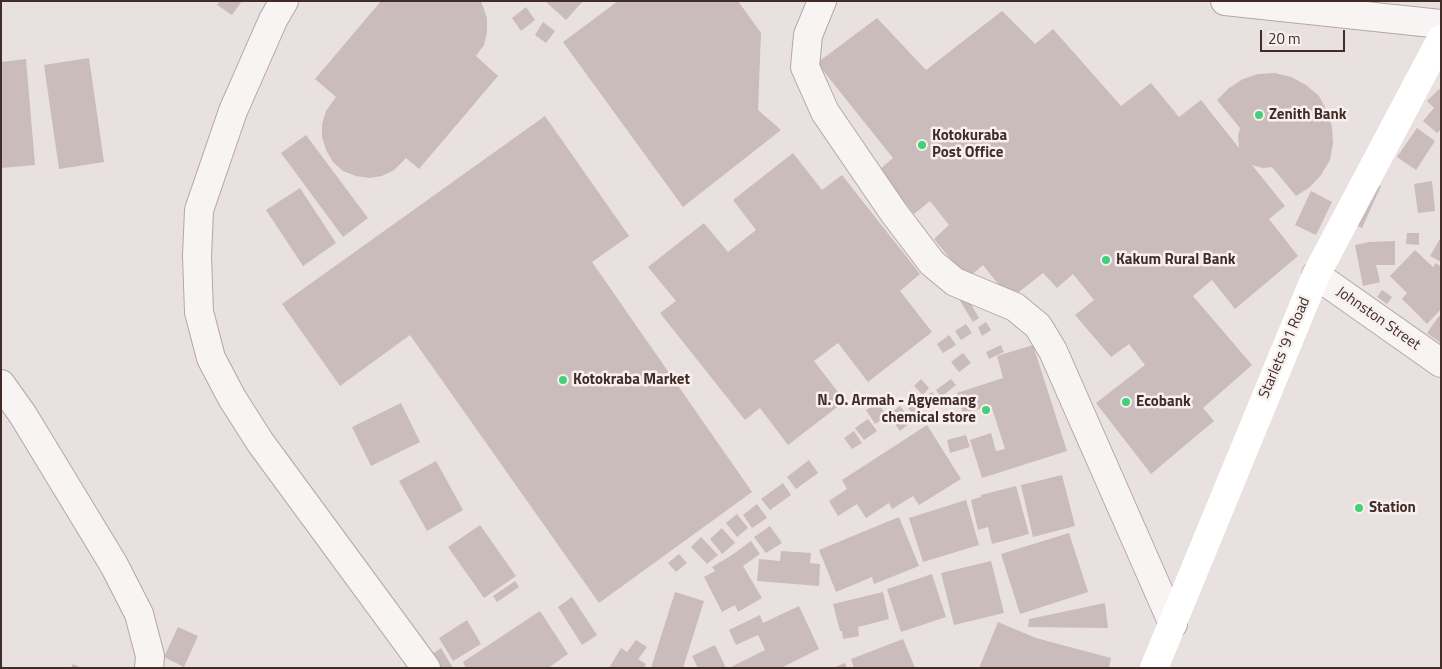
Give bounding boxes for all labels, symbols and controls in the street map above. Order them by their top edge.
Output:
scale bar [1262,20,1347,52]
text: 20 m [1268,27,1301,50]
place label: Zenith Bank [1269,106,1347,124]
marker: Zenith Bank [1253,109,1265,121]
place label: Kotokuraba Post Office [932,127,1007,162]
marker: Kotokuraba Post Office [916,139,928,151]
place label: Kakum Rural Bank [1116,251,1235,269]
marker: Kakum Rural Bank [1100,254,1112,266]
street label: Johnston Street [1333,283,1423,355]
street label: Starlets '91 Road [1256,295,1314,401]
place label: Kotokraba Market [573,371,690,389]
marker: Kotokraba Market [557,374,569,386]
place label: N. O. Armah - Agyemang chemical store [817,392,976,427]
place label: Ecobank [1136,393,1191,411]
marker: Ecobank [1120,396,1132,408]
marker: N. O. Armah - Agyemang chemical store [980,404,992,416]
place label: Station [1369,499,1416,517]
marker: Station [1353,502,1365,514]

